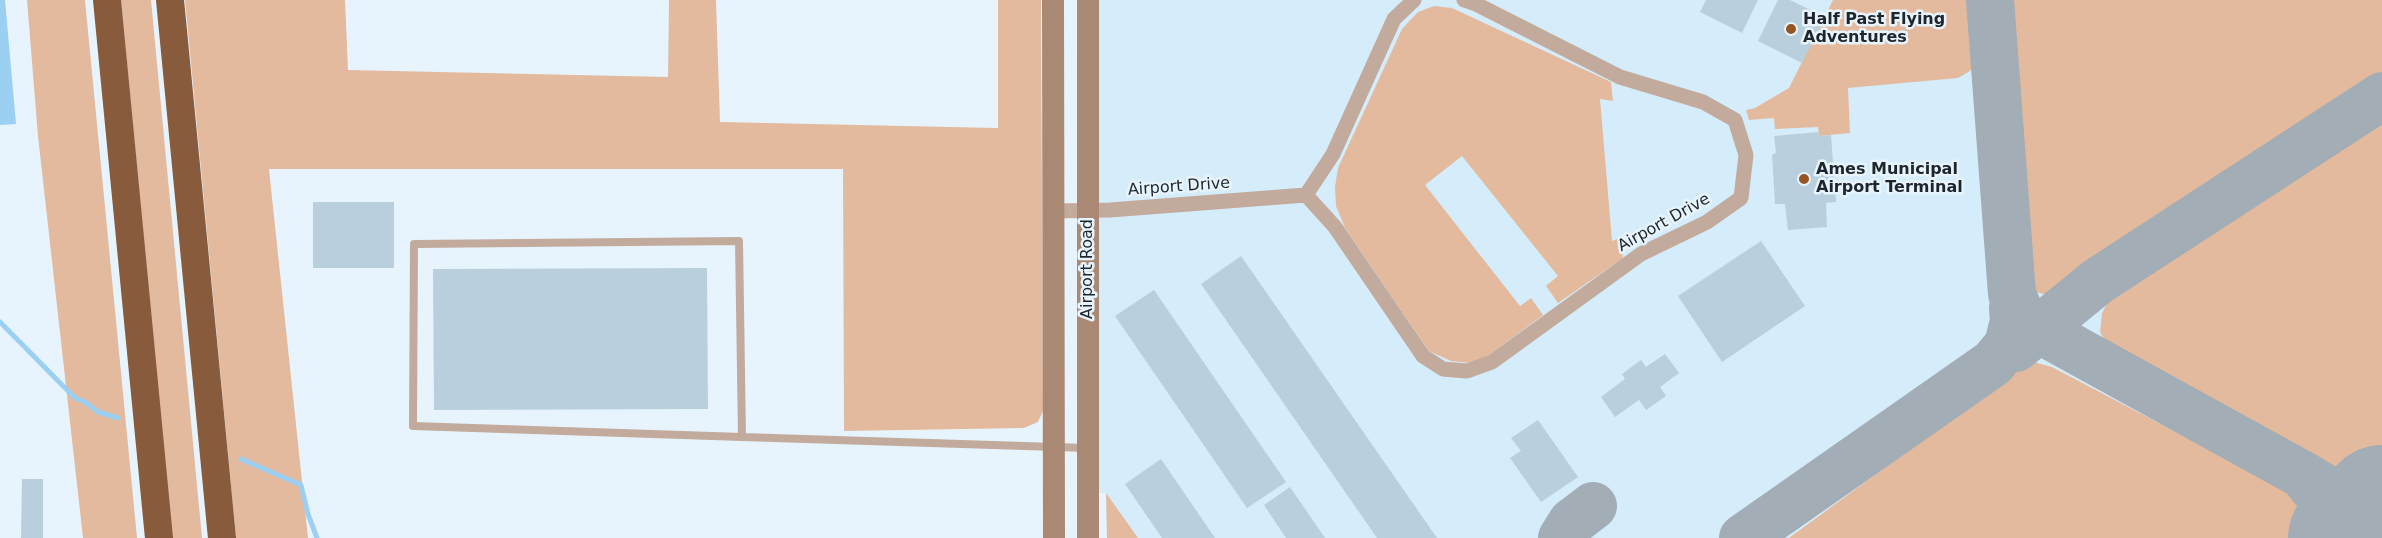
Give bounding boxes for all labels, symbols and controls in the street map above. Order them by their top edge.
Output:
place label: Half Past Flying Adventures [1803,10,1945,48]
marker: Half Past Flying Adventures [1784,22,1798,36]
place label: Ames Municipal Airport Terminal [1816,160,1963,198]
marker: Ames Municipal Airport Terminal [1797,172,1811,186]
street label: Airport Drive [1127,174,1231,200]
street label: Airport Drive [1615,190,1713,256]
street label: Airport Road [1078,219,1098,319]

